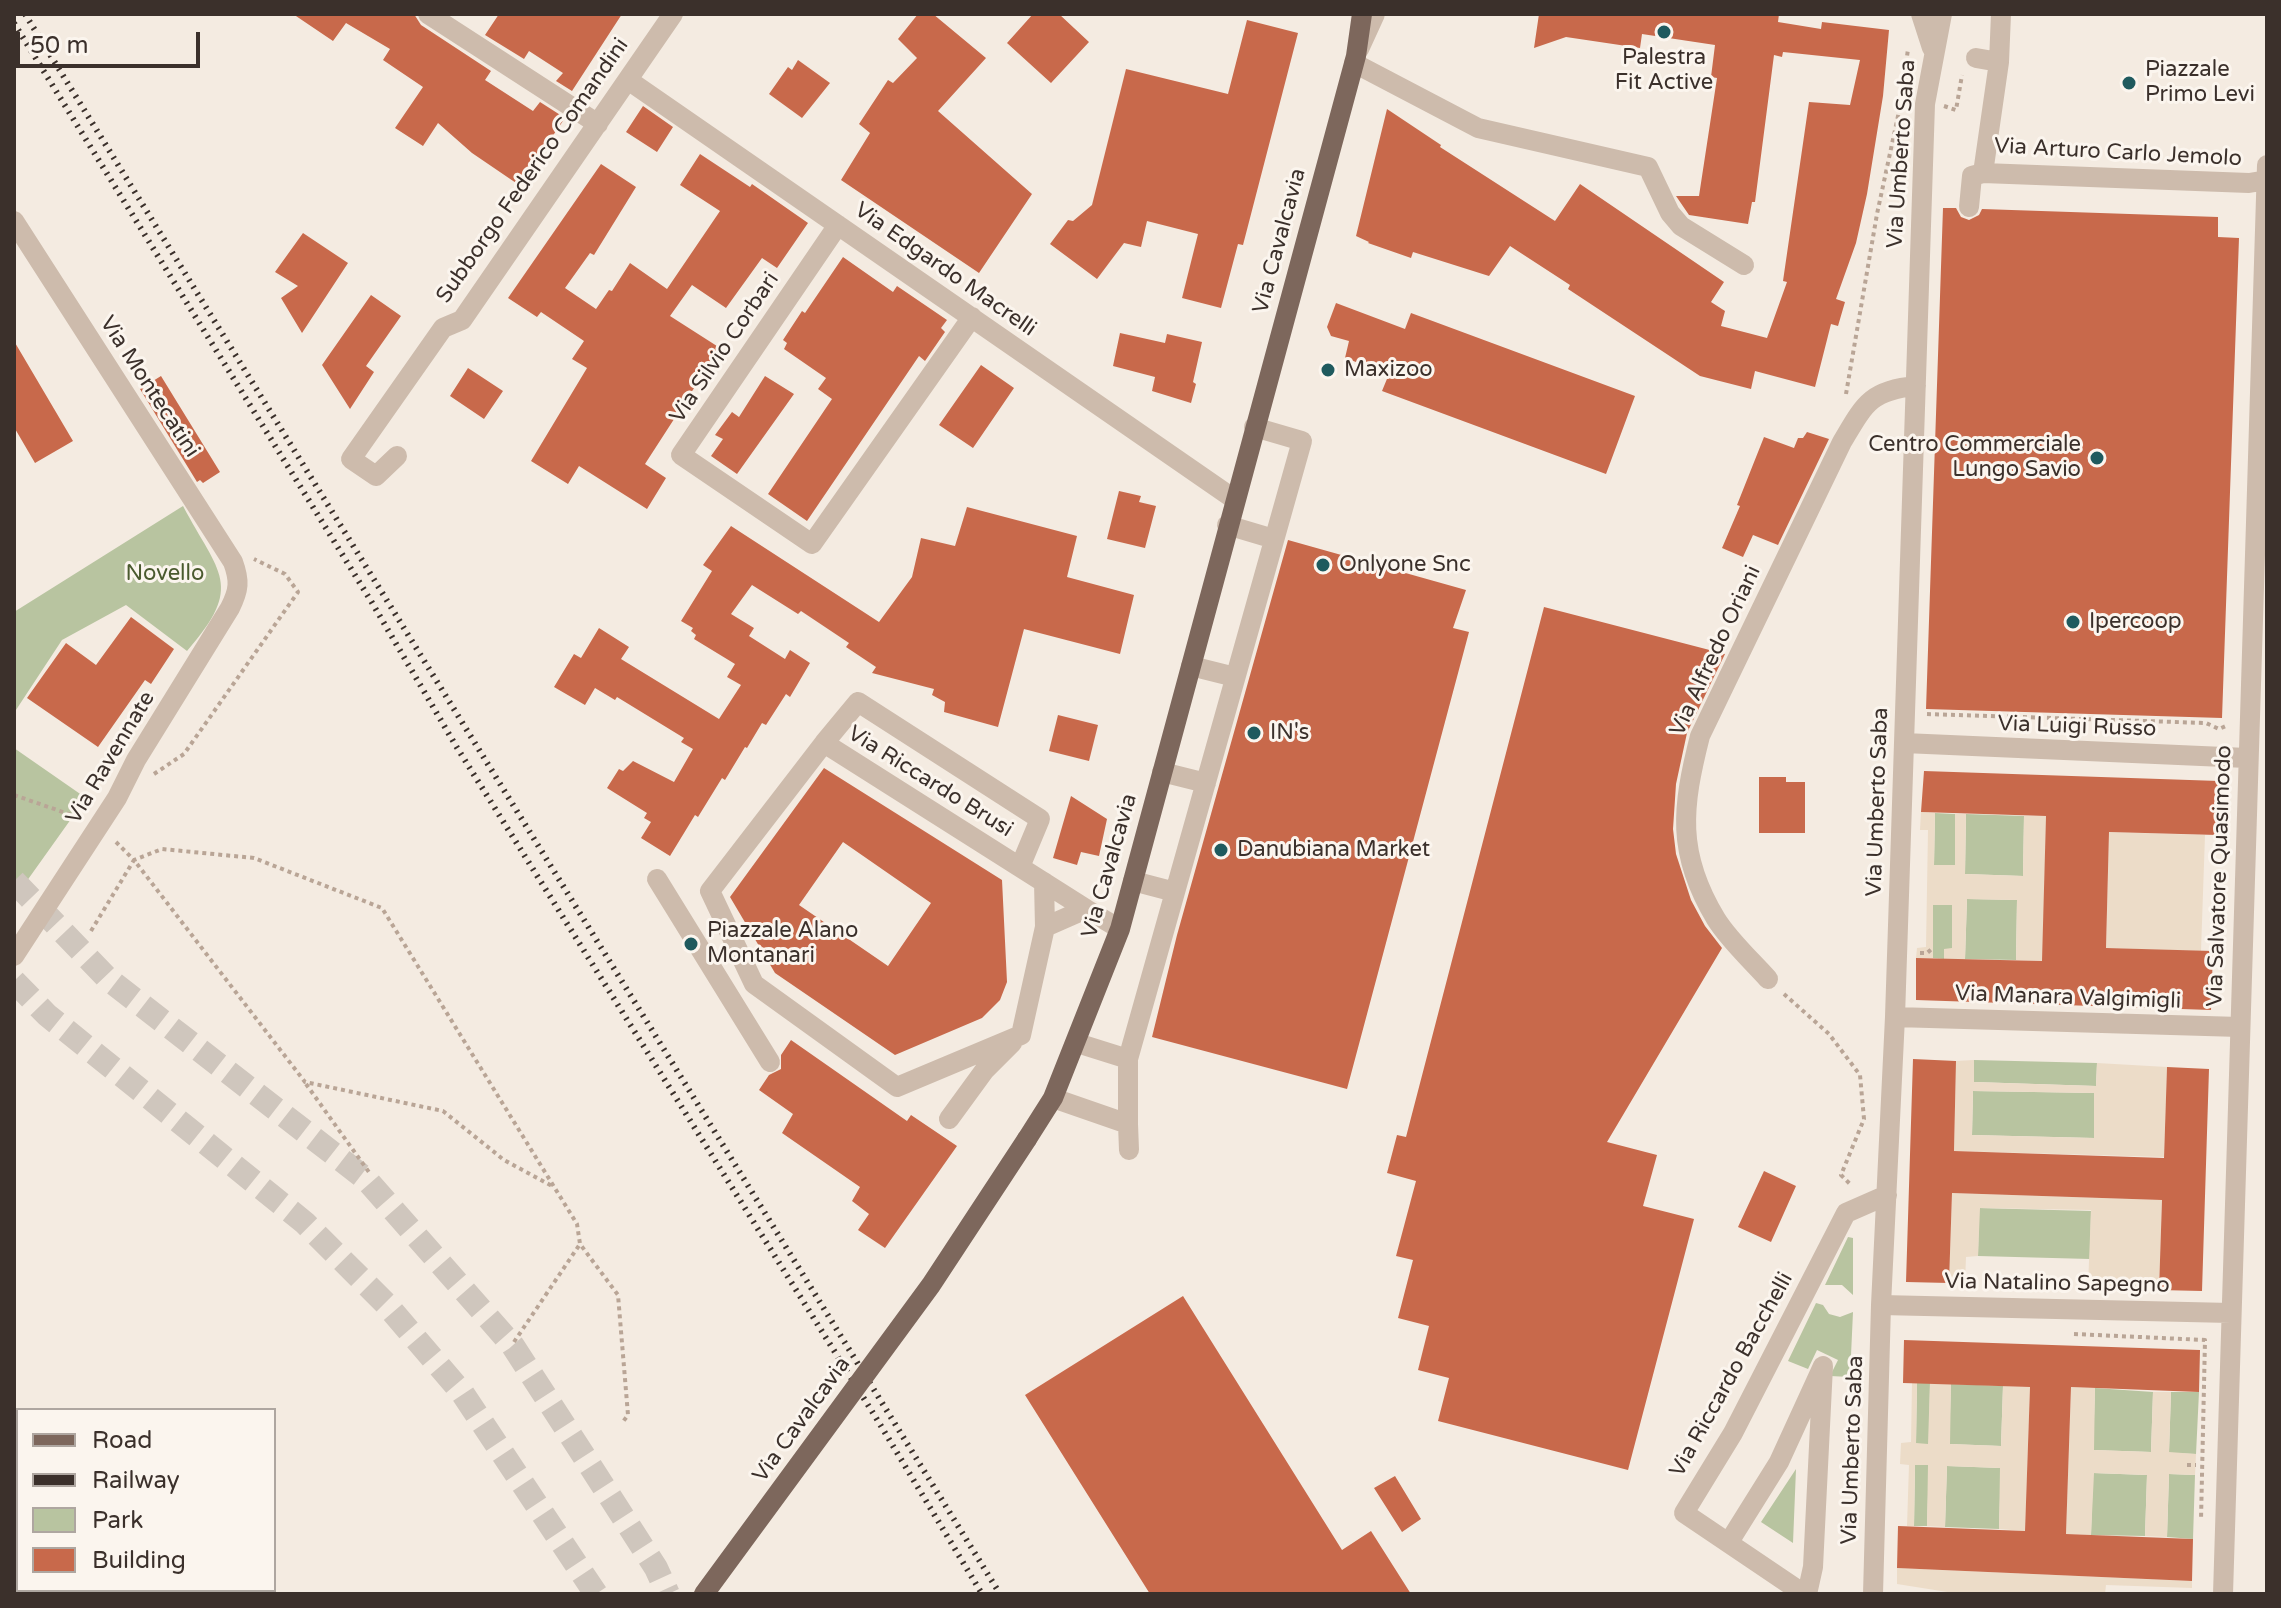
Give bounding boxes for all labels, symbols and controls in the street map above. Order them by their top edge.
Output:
scale bar [20,16,204,66]
marker: Palestra Fit Active [1655,23,1673,41]
text: 50 m [30,31,88,60]
street label: Subborgo Federico Comandini [431,33,635,309]
place label: Palestra Fit Active [1615,45,1713,96]
place label: Piazzale Primo Levi [2145,57,2255,108]
street label: Via Umberto Saba [1882,59,1922,249]
marker: Piazzale Primo Levi [2120,74,2138,92]
street label: Via Arturo Carlo Jemolo [1993,133,2243,173]
street label: Via Cavalcavia [1248,166,1312,316]
street label: Via Edgardo Macrelli [849,197,1041,343]
street label: Via Silvio Corbari [665,268,785,428]
street label: Via Montecatini [93,311,205,463]
place label: Maxizoo [1344,357,1433,383]
marker: Maxizoo [1319,361,1337,379]
place label: Centro Commerciale Lungo Savio [1868,432,2081,484]
marker: Centro Commerciale Lungo Savio [2088,449,2106,467]
place label: Onlyone Snc [1339,552,1471,578]
marker: Onlyone Snc [1314,556,1332,574]
park label: Novello [126,561,204,587]
street label: Via Alfredo Oriani [1665,562,1767,740]
place label: Ipercoop [2089,609,2182,635]
marker: Ipercoop [2064,613,2082,631]
street label: Via Ravennate [61,687,161,829]
street label: Via Umberto Saba [1862,707,1894,897]
street label: Via Luigi Russo [1997,711,2157,743]
place label: IN's [1270,720,1309,746]
street label: Via Riccardo Brusi [843,721,1017,843]
marker: IN's [1245,724,1263,742]
street label: Via Salvatore Quasimodo [2202,745,2238,1007]
street label: Via Cavalcavia [1077,791,1143,941]
place label: Danubiana Market [1237,837,1430,863]
marker: Danubiana Market [1212,841,1230,859]
place label: Piazzale Alano Montanari [707,918,858,970]
marker: Piazzale Alano Montanari [682,935,700,953]
street label: Via Manara Valgimigli [1954,981,2182,1015]
street label: Via Riccardo Bacchelli [1665,1268,1799,1482]
street label: Via Natalino Sapegno [1944,1269,2170,1299]
street label: Via Cavalcavia [748,1352,856,1488]
street label: Via Umberto Saba [1837,1355,1869,1545]
legend [16,1408,276,1592]
text: Road [92,1426,152,1455]
text: Railway [92,1466,180,1495]
text: Park [92,1506,143,1535]
text: Building [92,1546,186,1575]

